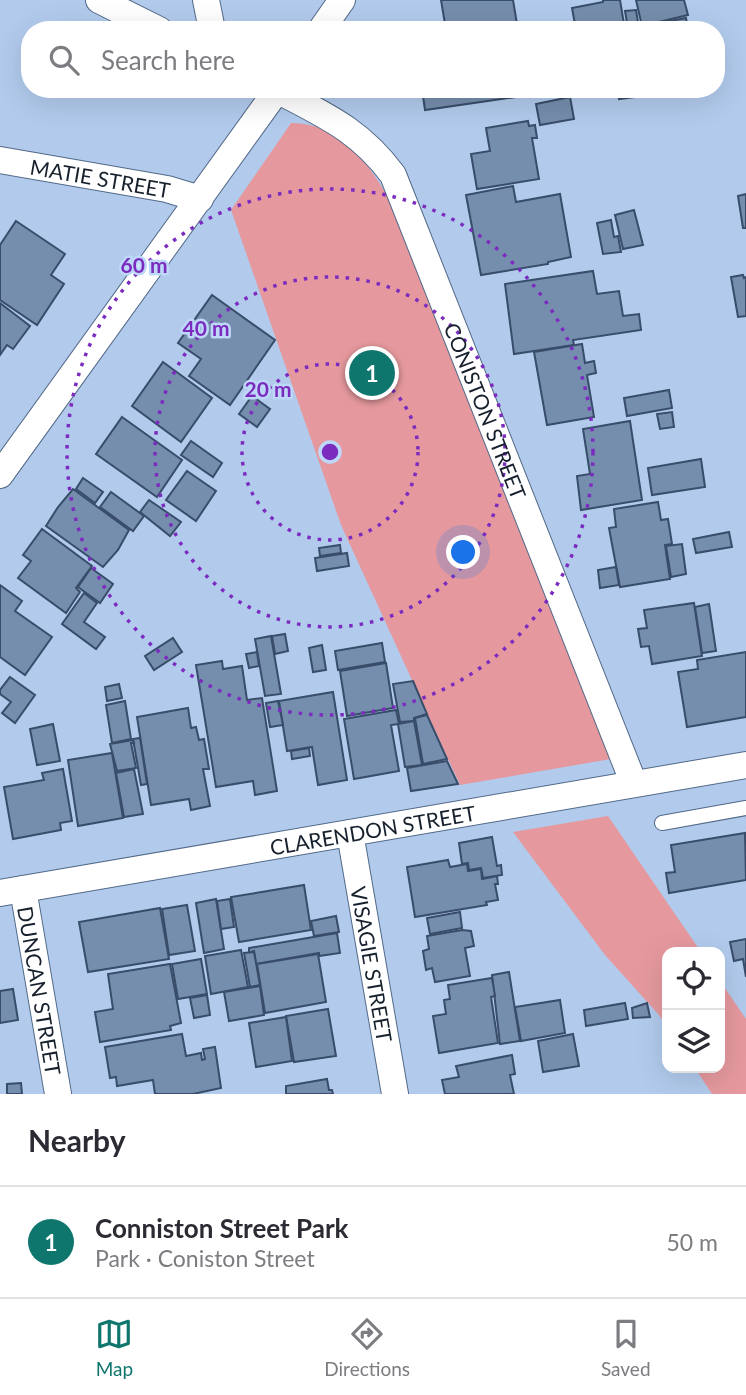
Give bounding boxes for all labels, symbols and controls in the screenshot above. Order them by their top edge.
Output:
search box [21,21,725,98]
icon: search [45,41,83,79]
text: Search here [101,44,235,76]
street label: MATIE STREET [29,153,173,202]
text: 60 m [120,252,168,277]
text: 40 m [182,315,230,340]
street label: CONISTON STREET [440,319,533,503]
pin: 1 [349,347,395,399]
text: 20 m [244,376,292,401]
centre of rings [318,440,342,464]
your location [446,535,480,569]
street label: CLARENDON STREET [268,799,478,859]
street label: VISAGIE STREET [347,884,398,1044]
street label: DUNCAN STREET [14,904,67,1077]
map controls [662,947,725,1073]
button: locate [662,947,725,1010]
button: layers [662,1010,725,1073]
text: Nearby [28,1122,126,1158]
text: Conniston Street Park [95,1212,349,1244]
text: 1 [44,1228,58,1256]
text: 50 m [667,1228,718,1256]
text: Park · Coniston Street [95,1244,315,1272]
tab: Map [95,1315,133,1380]
tab: Directions [324,1315,410,1380]
tab: Saved [601,1315,651,1380]

